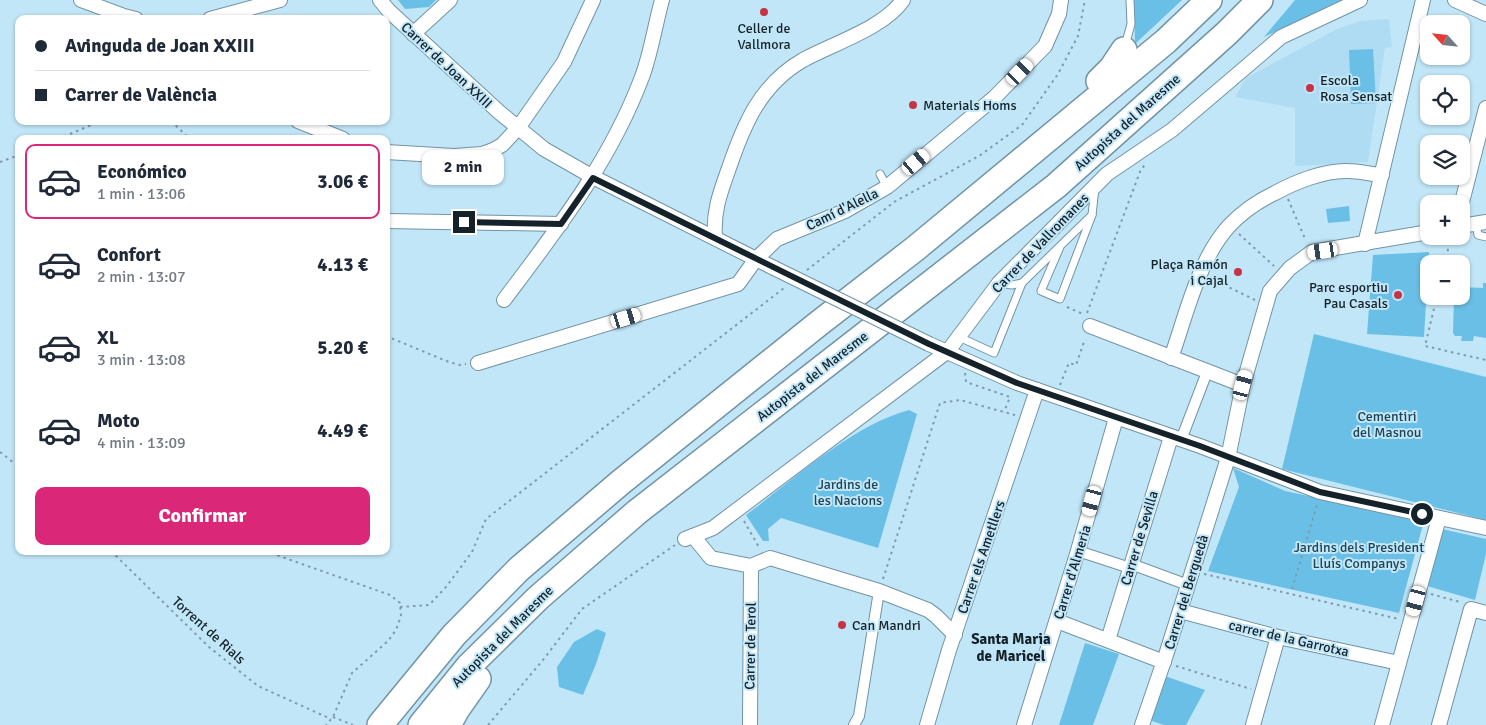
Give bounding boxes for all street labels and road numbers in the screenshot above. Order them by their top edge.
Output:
street label: Carrer de Joan XXIII [398,19,496,112]
street label: Autopista del Maresme [1071,70,1184,174]
street label: Camí d'Alella [803,185,881,234]
street label: Carrer de Vallromanes [988,190,1092,297]
street label: Autopista del Maresme [753,328,871,425]
street label: Carrer de Sevilla [1117,489,1162,588]
street label: Carrer els Ametllers [954,498,1009,616]
street label: Carrer d'Almeria [1050,523,1095,621]
street label: Carrer del Berguedà [1161,533,1212,652]
street label: Autopista del Maresme [448,582,557,691]
street label: Torrent de Rials [169,593,249,668]
street label: Carrer de Terol [741,602,760,690]
street label: carrer de la Garrotxa [1227,616,1351,661]

